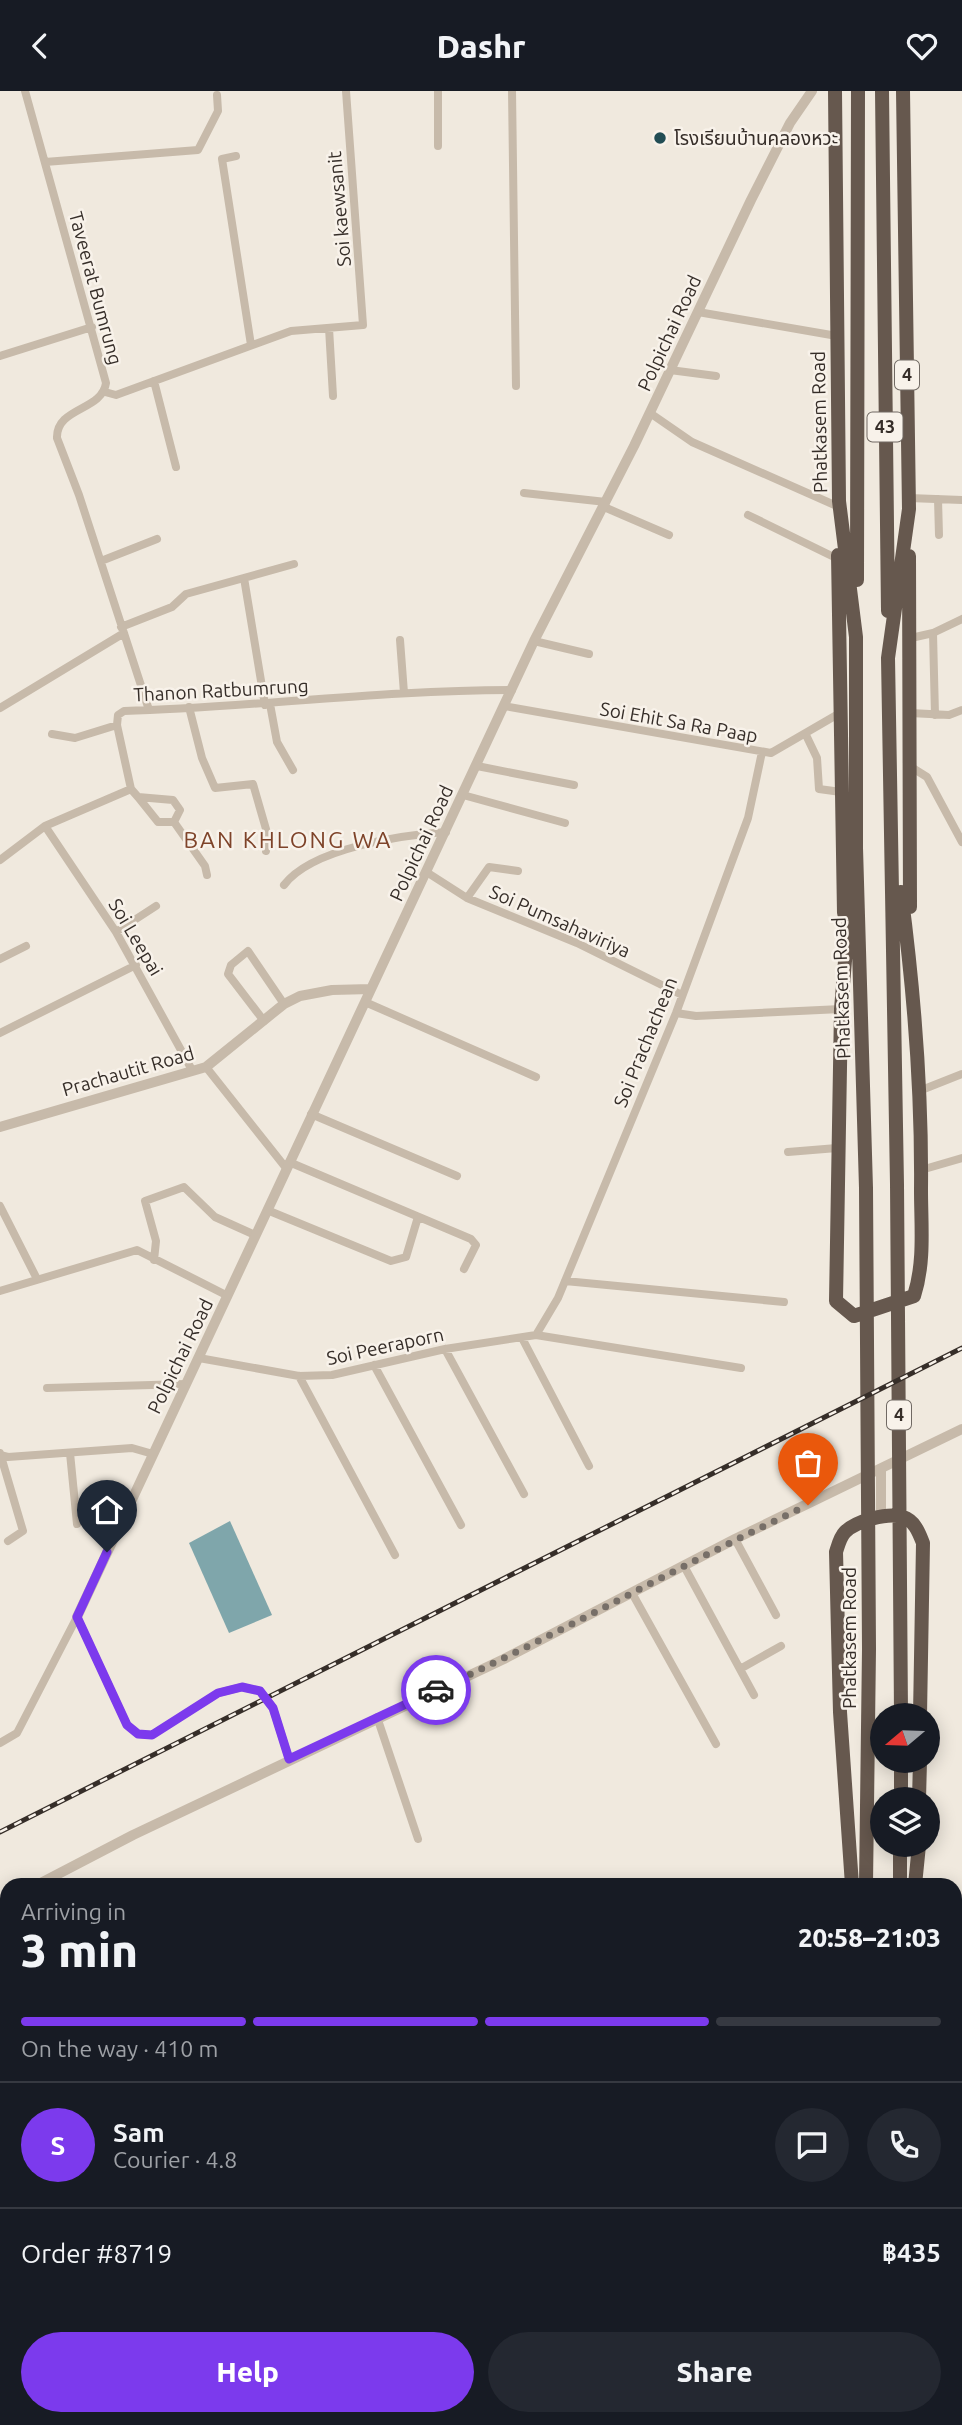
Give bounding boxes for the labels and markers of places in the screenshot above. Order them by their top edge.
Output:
place label: โรงเรียนบ้านคลองหวะ [674,127,838,149]
marker: โรงเรียนบ้านคลองหวะ [652,130,668,146]
pin [778,1433,838,1505]
pin [77,1480,137,1552]

